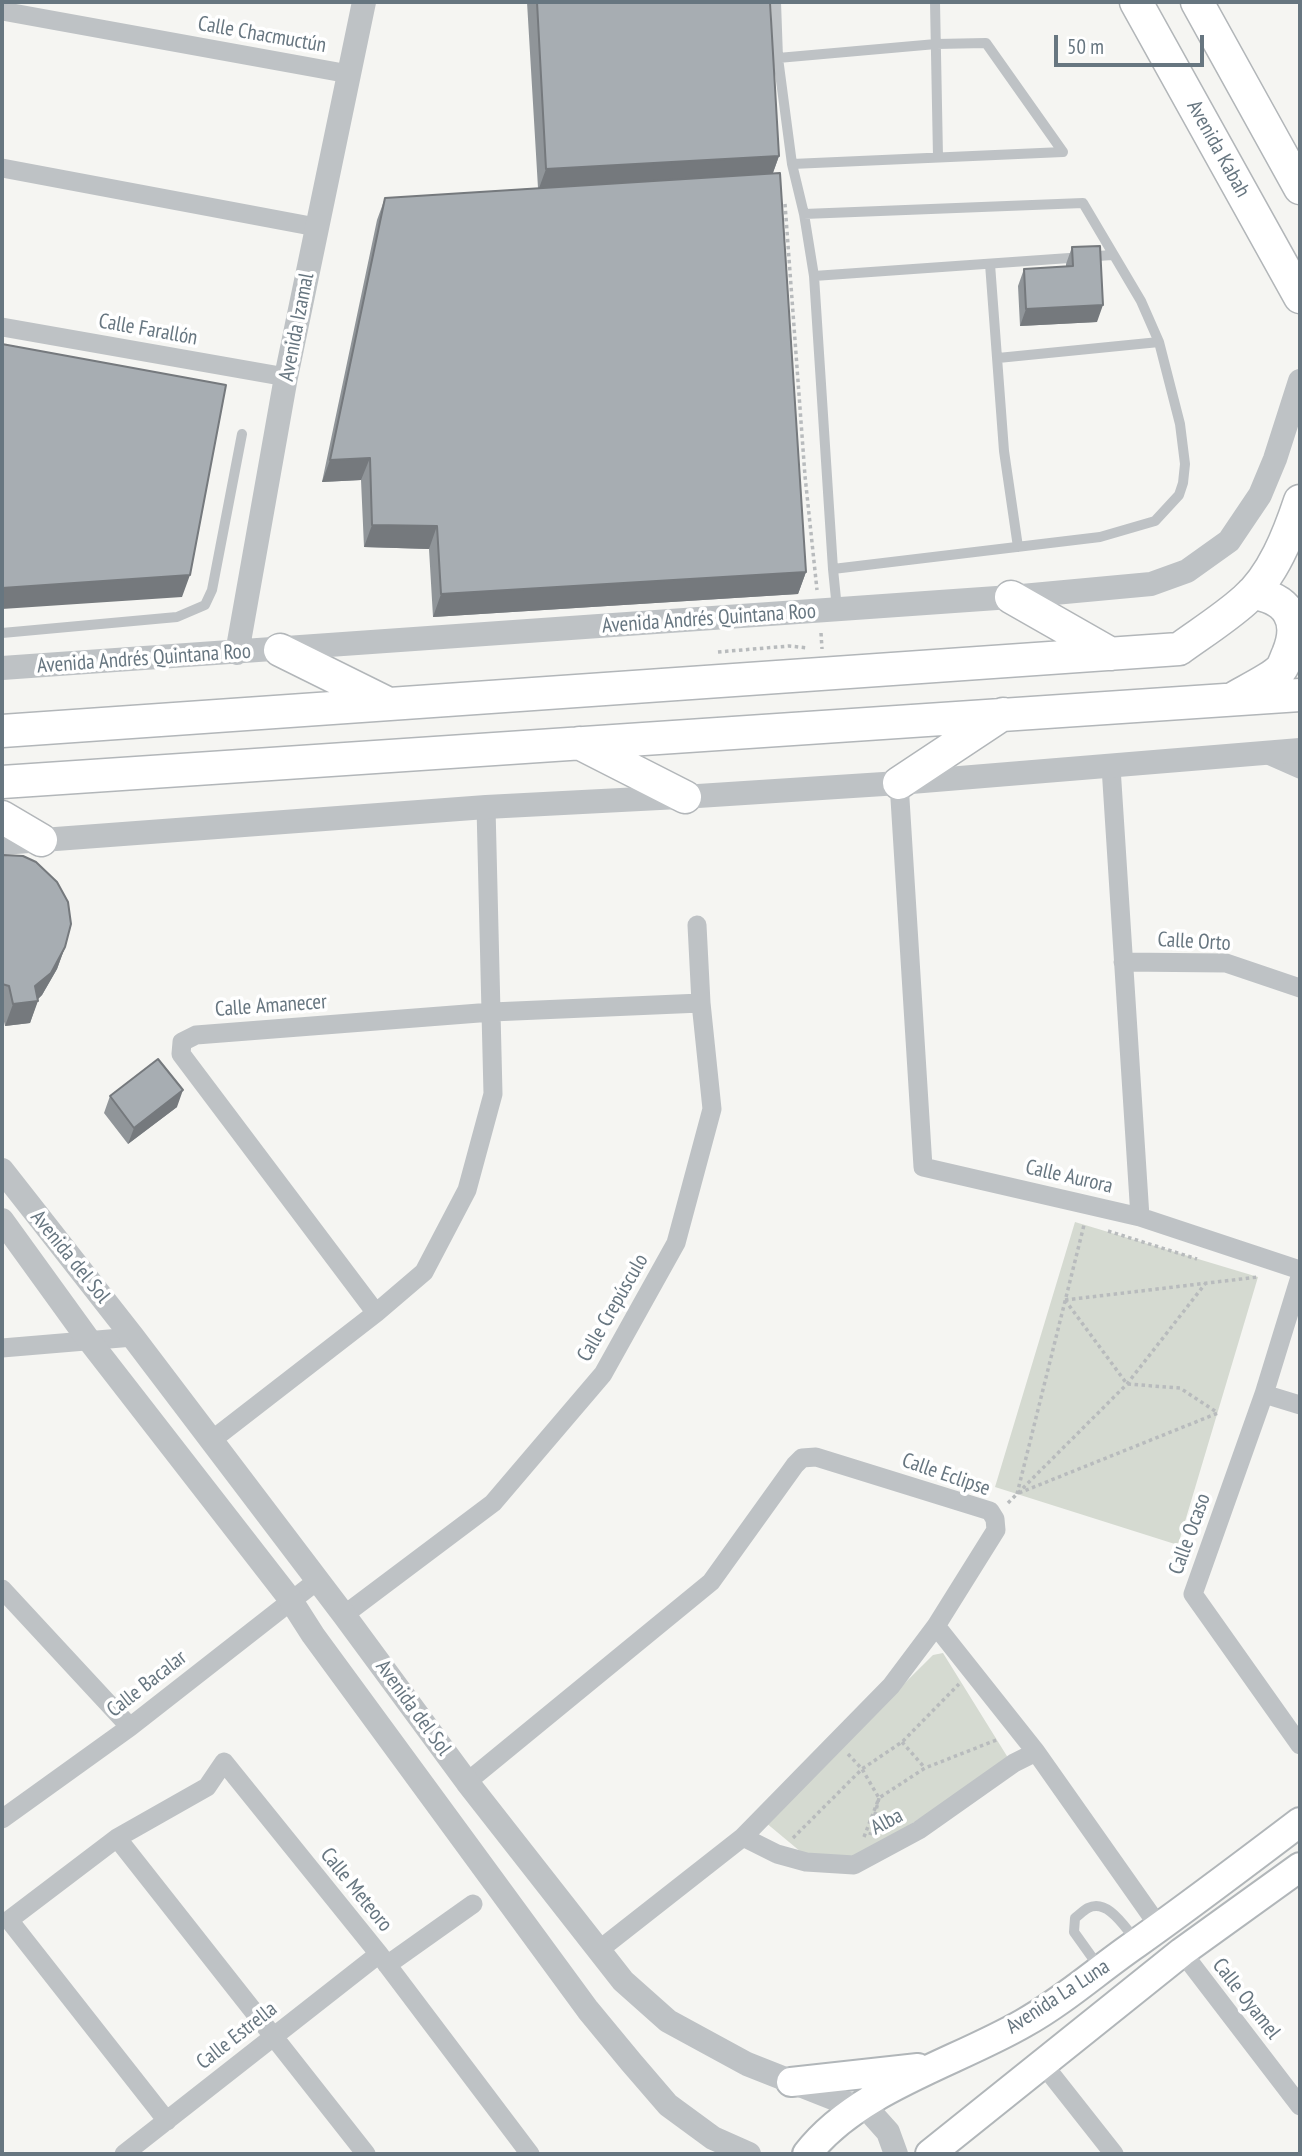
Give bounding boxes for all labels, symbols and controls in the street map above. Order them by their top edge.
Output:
street label: Calle Chacmuctún [196,11,328,59]
scale bar [1057,21,1208,65]
text: 50 m [1067,33,1104,60]
street label: Avenida Kabah [1181,96,1255,202]
street label: Avenida Izamal [274,271,320,383]
street label: Calle Farallón [97,309,199,351]
street label: Avenida Andrés Quintana Roo [601,599,817,639]
street label: Avenida Andrés Quintana Roo [36,639,252,679]
street label: Calle Orto [1157,928,1231,956]
street label: Calle Amanecer [214,990,328,1022]
street label: Calle Aurora [1023,1155,1115,1199]
street label: Avenida del Sol [25,1206,115,1308]
street label: Calle Crepúsculo [572,1250,654,1366]
street label: Calle Eclipse [899,1448,993,1502]
street label: Calle Ocaso [1164,1490,1216,1578]
street label: Calle Bacalar [102,1645,192,1723]
street label: Avenida del Sol [370,1655,456,1761]
street label: Alba [867,1803,907,1841]
street label: Calle Meteoro [315,1843,397,1937]
street label: Avenida La Luna [1002,1954,1114,2040]
street label: Calle Oyamel [1207,1954,1285,2044]
street label: Calle Estrella [192,1997,282,2075]

